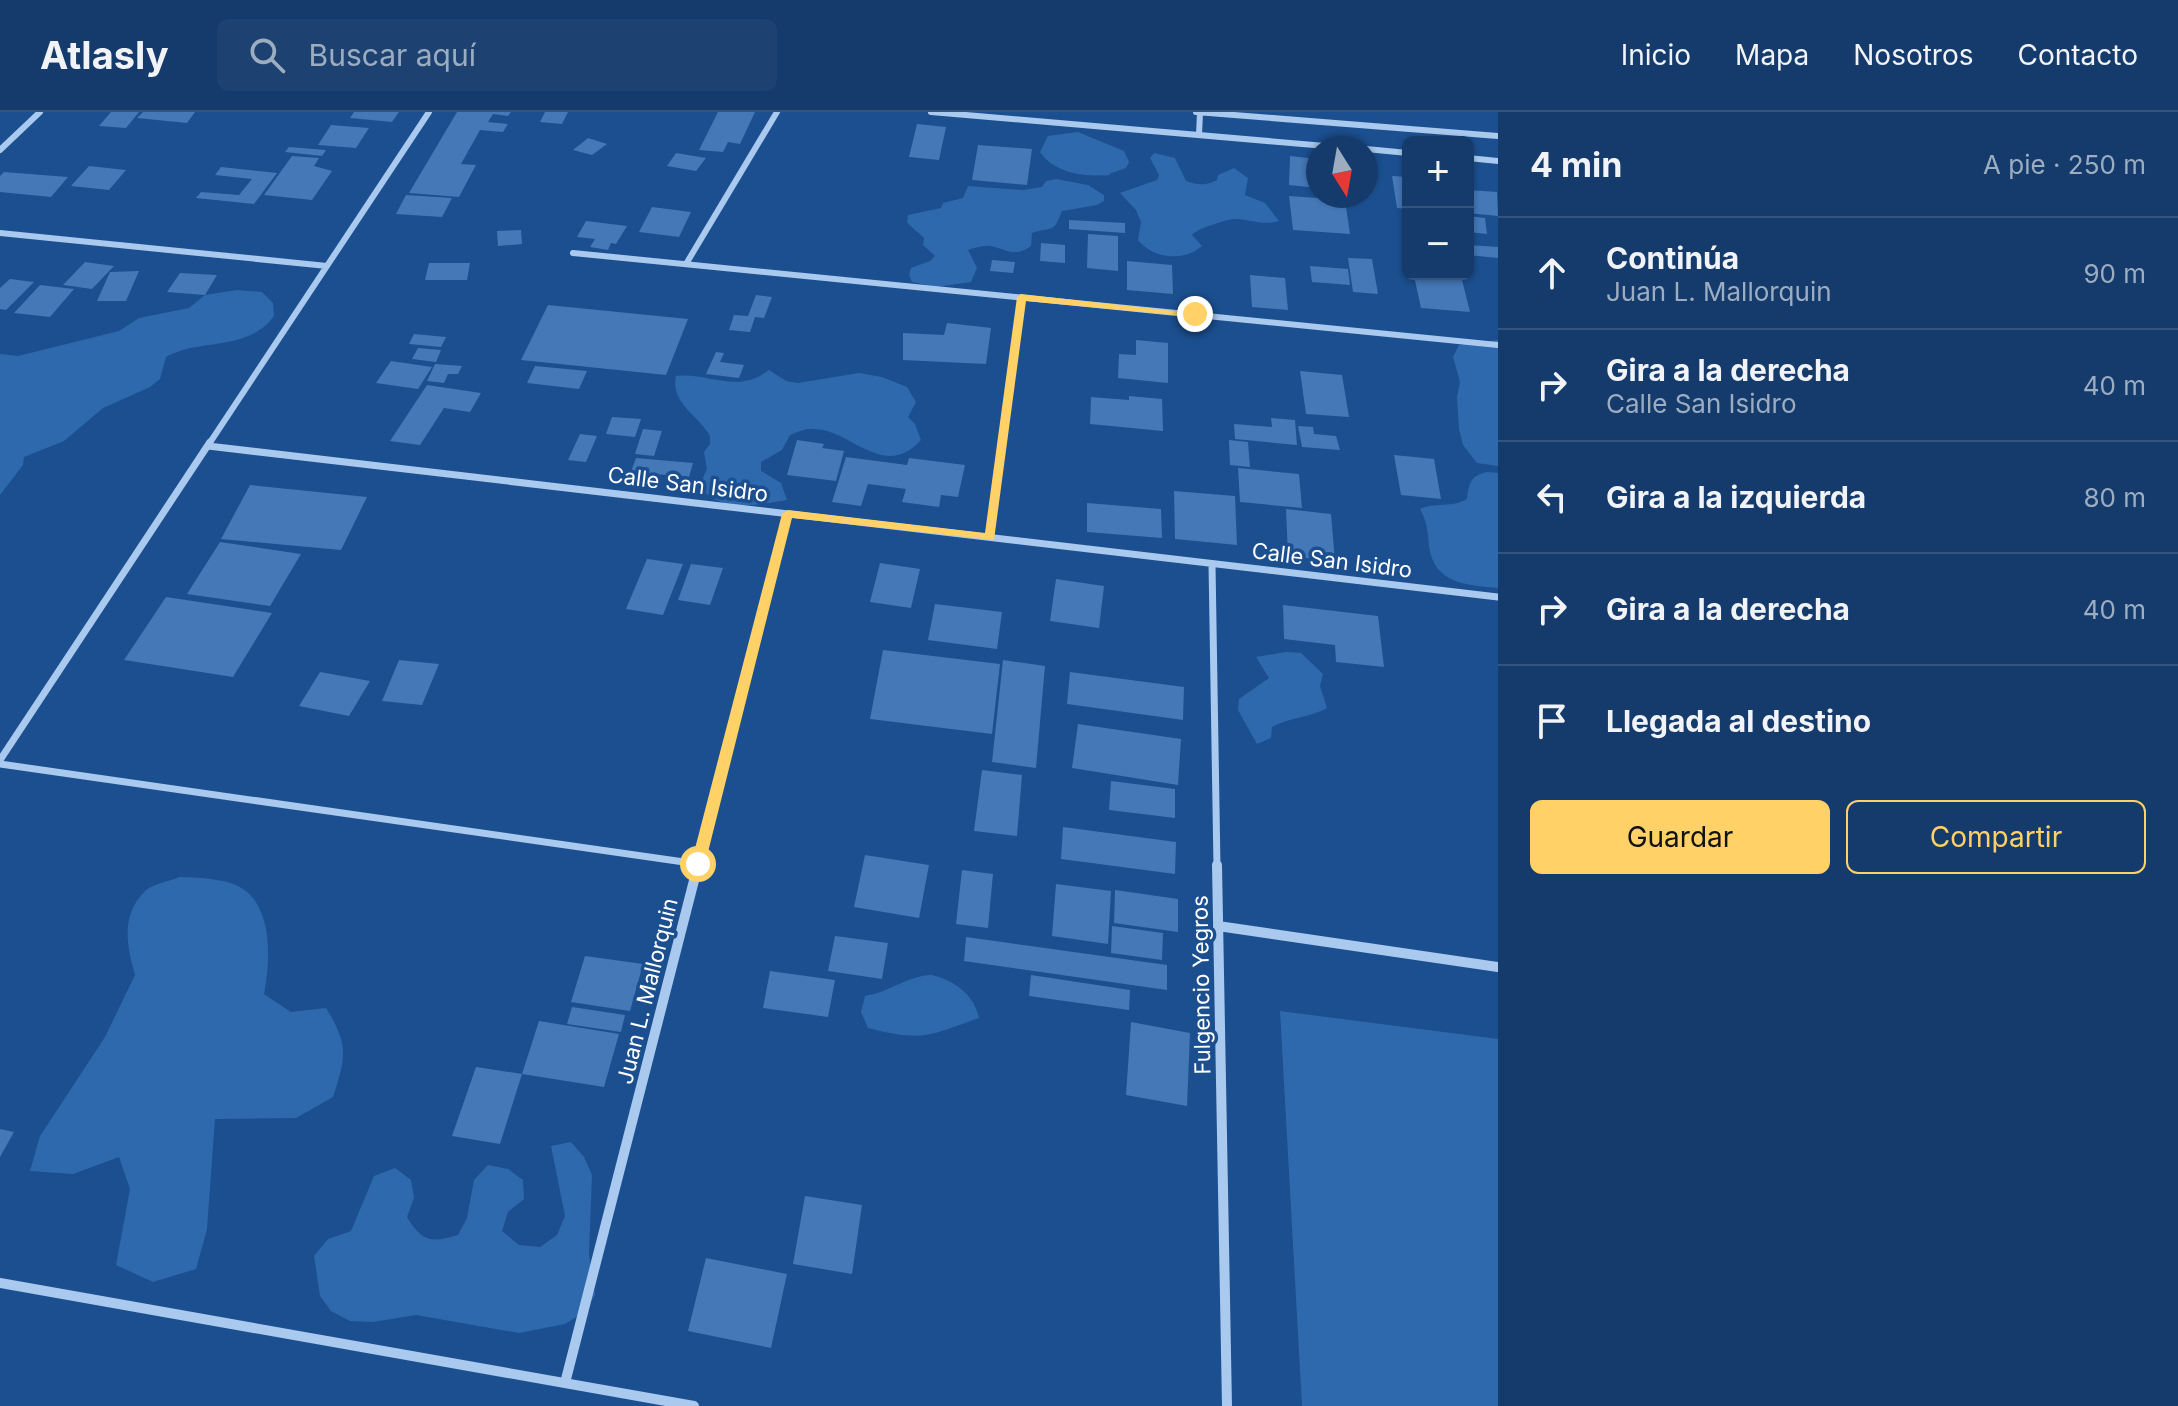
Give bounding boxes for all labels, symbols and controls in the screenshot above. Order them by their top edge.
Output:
search box [217,19,777,91]
text: Atlasly [40,32,169,78]
icon: search [245,33,289,77]
text: Buscar aquí [309,37,476,73]
text: Inicio [1621,38,1691,72]
text: Mapa [1735,38,1809,72]
text: Nosotros [1853,38,1974,72]
text: Contacto [2018,38,2138,72]
north arrow [1306,136,1378,208]
map controls [1402,136,1474,280]
button: + [1402,136,1474,208]
text: 4 min [1530,144,1622,185]
text: A pie · 250 m [1983,149,2146,180]
button: − [1402,208,1474,280]
text: Continúa [1606,240,1739,276]
icon: ahead [1530,251,1574,295]
text: 90 m [2083,258,2146,289]
text: Juan L. Mallorquin [1606,276,1832,307]
route end [1177,296,1213,332]
text: Gira a la derecha [1606,352,1850,388]
icon: right [1530,363,1574,407]
text: 40 m [2083,370,2146,401]
text: Calle San Isidro [1606,388,1796,419]
street label: Calle San Isidro [606,461,770,507]
icon: left [1530,475,1574,519]
text: Gira a la izquierda [1606,479,1866,515]
text: 80 m [2083,482,2146,513]
street label: Calle San Isidro [1250,537,1414,583]
icon: right [1530,587,1574,631]
text: Gira a la derecha [1606,591,1850,627]
text: 40 m [2083,594,2146,625]
icon: arrive [1530,699,1574,743]
text: Llegada al destino [1606,703,1871,739]
button: Guardar [1530,800,1830,874]
button: Compartir [1846,800,2146,874]
route start [680,846,716,882]
street label: Juan L. Mallorquin [611,895,683,1087]
street label: Fulgencio Yegros [1186,895,1216,1075]

